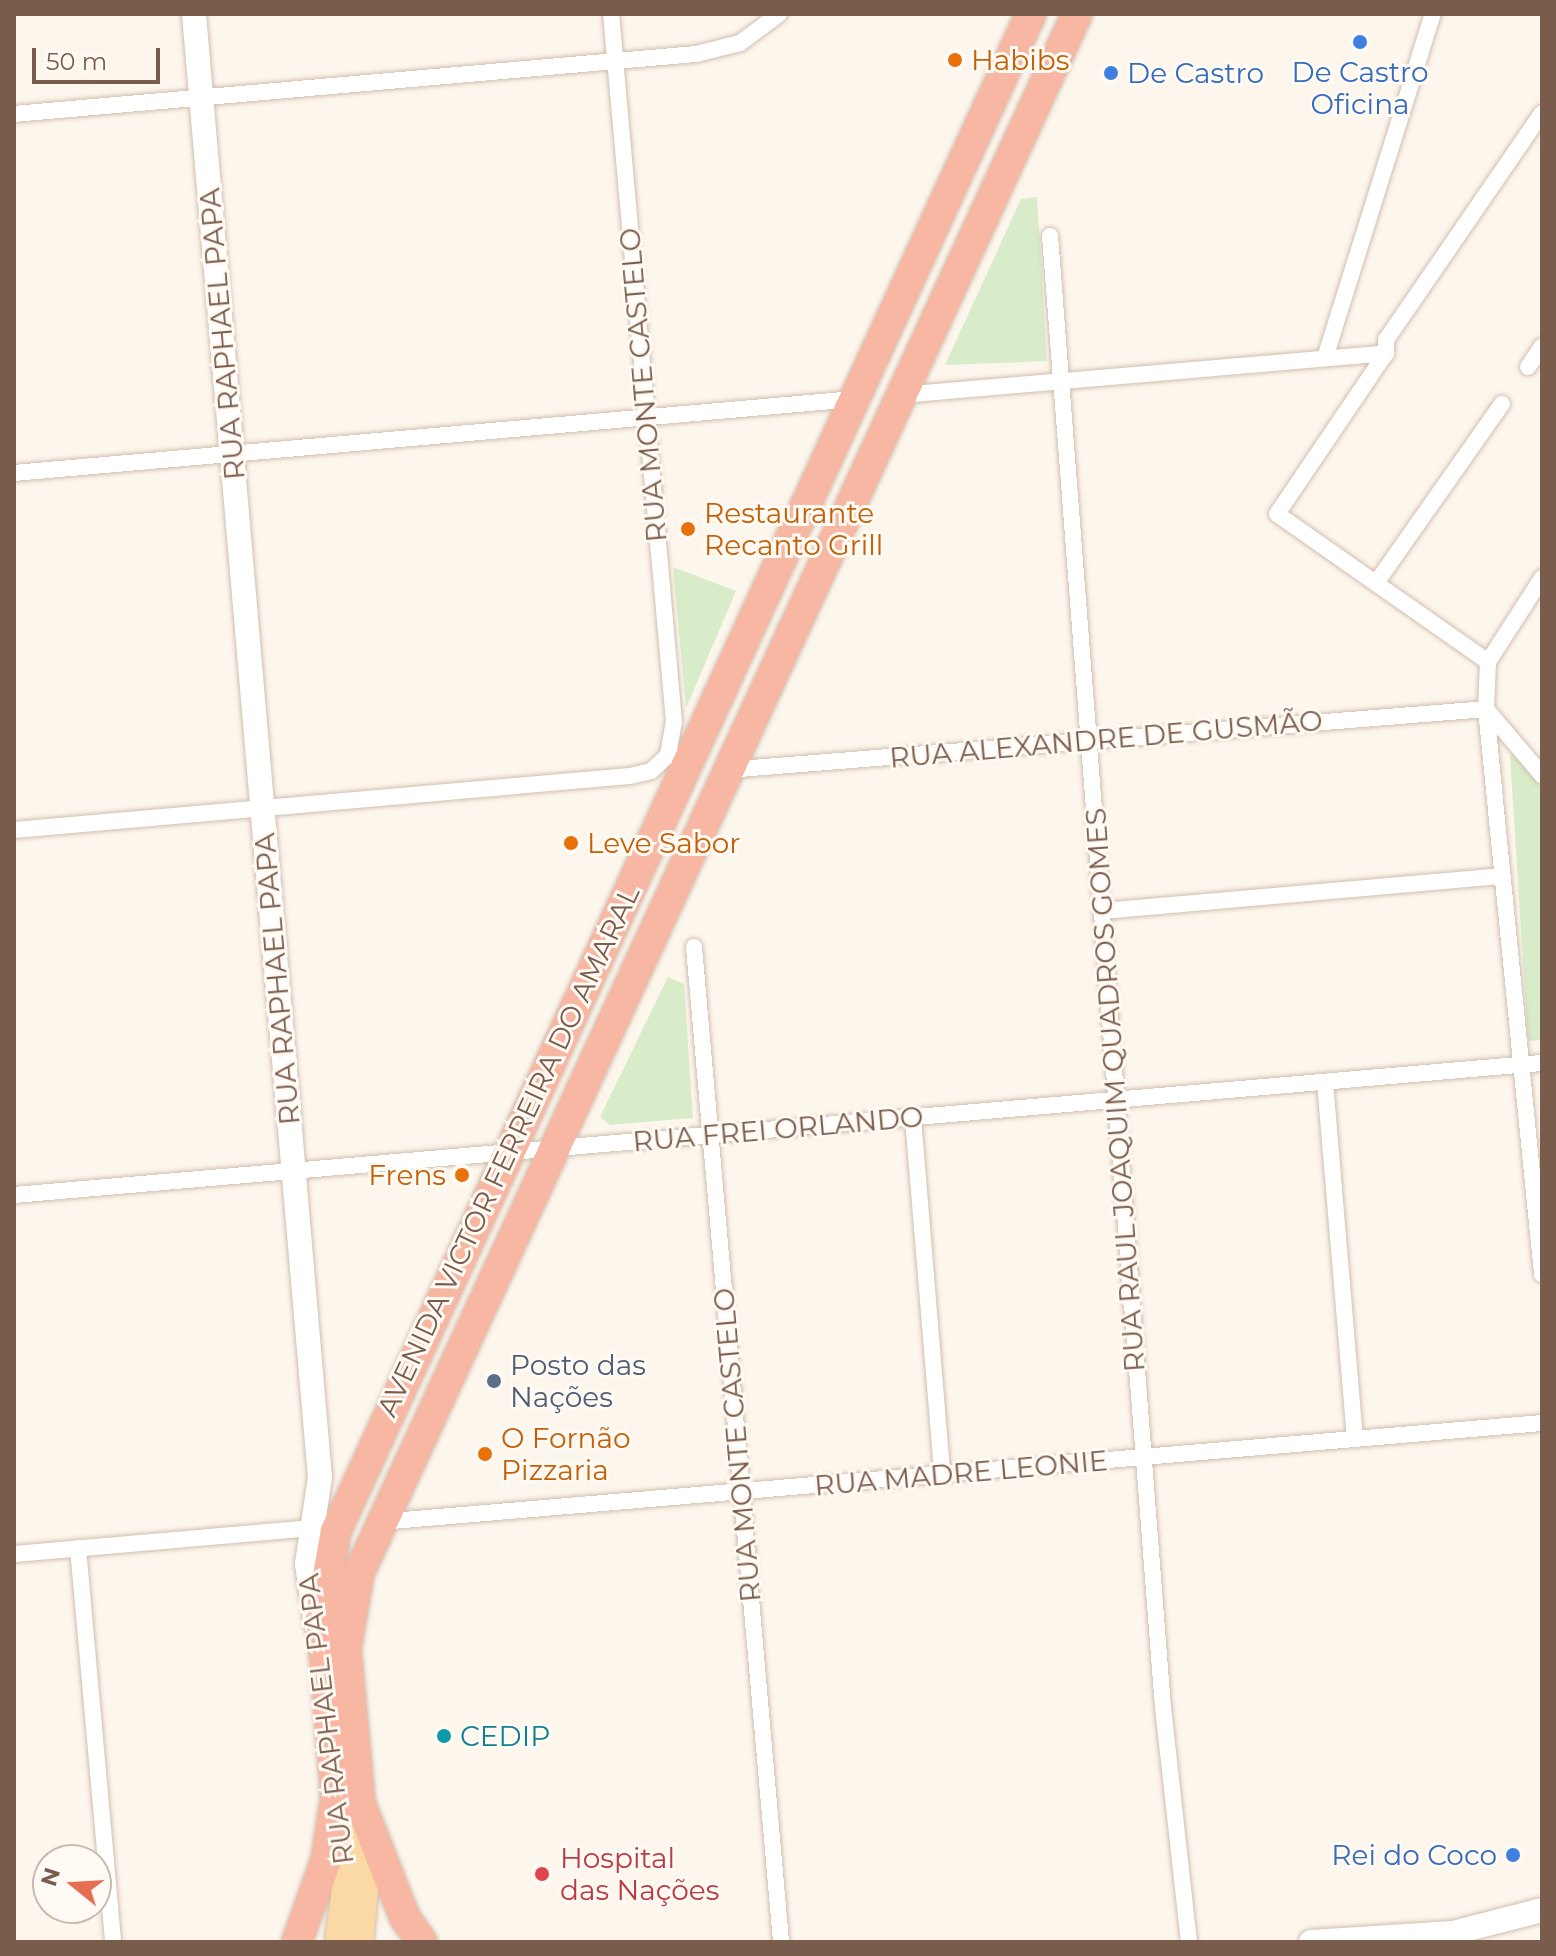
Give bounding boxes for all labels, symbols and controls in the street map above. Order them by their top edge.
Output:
scale bar [36,32,164,82]
marker: De Castro Oficina [1351,33,1369,51]
place label: Habibs [971,43,1069,77]
text: 50 m [46,47,107,76]
marker: Habibs [946,51,964,69]
place label: De Castro Oficina [1292,55,1428,121]
place label: De Castro [1127,56,1264,90]
marker: De Castro [1102,64,1120,82]
street label: RUA RAPHAEL PAPA [193,187,251,481]
street label: RUA MONTE CASTELO [613,226,673,544]
place label: Restaurante Recanto Grill [704,496,883,562]
marker: Restaurante Recanto Grill [679,520,697,538]
street label: RUA ALEXANDRE DE GUSMÃO [888,703,1324,775]
street label: RUA RAUL JOAQUIM QUADROS GOMES [1079,807,1151,1373]
place label: Leve Sabor [587,826,740,860]
street label: RUA RAPHAEL PAPA [248,832,306,1126]
marker: Leve Sabor [562,834,580,852]
street label: AVENIDA VICTOR FERREIRA DO AMARAL [370,880,646,1422]
street label: RUA FREI ORLANDO [631,1100,925,1158]
place label: Frens [368,1158,446,1192]
marker: Frens [453,1166,471,1184]
street label: RUA MONTE CASTELO [707,1286,767,1604]
place label: Posto das Nações [510,1348,646,1414]
marker: Posto das Nações [485,1372,503,1390]
place label: O Fornão Pizzaria [501,1421,631,1487]
street label: RUA MADRE LEONIE [813,1443,1109,1503]
marker: O Fornão Pizzaria [476,1445,494,1463]
street label: RUA RAPHAEL PAPA [291,1572,361,1866]
place label: CEDIP [460,1719,550,1753]
marker: CEDIP [435,1727,453,1745]
place label: Rei do Coco [1331,1838,1497,1872]
place label: Hospital das Nações [560,1841,719,1907]
north arrow [32,1844,112,1924]
marker: Rei do Coco [1504,1846,1522,1864]
marker: Hospital das Nações [531,1863,553,1885]
text: N [35,1864,66,1890]

